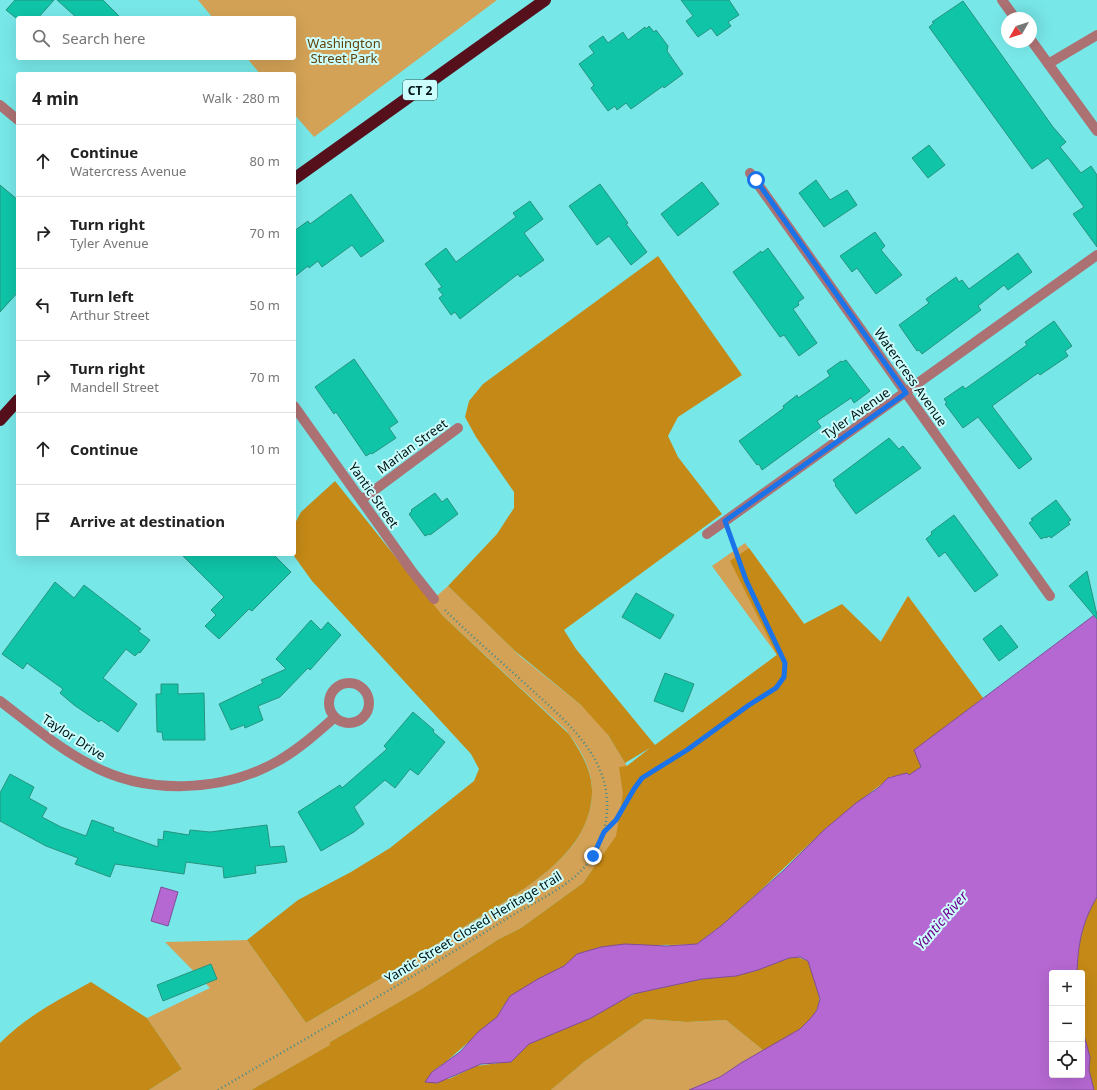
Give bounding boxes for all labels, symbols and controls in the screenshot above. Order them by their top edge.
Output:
north arrow [1001,12,1037,48]
search box [16,16,296,60]
icon: search [30,27,52,49]
text: Search here [62,28,145,48]
park label: Washington Street Park [307,34,381,67]
road number: CT 2 [403,80,437,100]
text: 4 min [32,87,79,110]
text: Walk · 280 m [202,89,280,107]
text: Continue [70,142,138,162]
icon: ahead [32,150,54,172]
text: 80 m [250,152,280,170]
text: Watercress Avenue [70,162,186,180]
route start [747,171,765,189]
text: Turn right [70,214,145,234]
icon: right [32,222,54,244]
text: 70 m [250,224,280,242]
text: Tyler Avenue [70,234,149,252]
text: Turn left [70,286,134,306]
icon: left [32,294,54,316]
text: 50 m [250,296,280,314]
text: Arthur Street [70,306,149,324]
street label: Watercress Avenue [870,324,952,430]
text: Turn right [70,358,145,378]
icon: right [32,366,54,388]
text: 70 m [250,368,280,386]
text: Mandell Street [70,378,159,396]
street label: Tyler Avenue [819,383,893,443]
street label: Marian Street [373,414,451,478]
icon: ahead [32,438,54,460]
text: Continue [70,439,138,459]
text: 10 m [250,440,280,458]
street label: Yantic Street [345,459,403,532]
icon: arrive [32,510,54,532]
text: Arrive at destination [70,511,225,531]
street label: Taylor Drive [39,710,109,764]
route end [584,847,602,865]
street label: Yantic Street Closed Heritage trail [381,867,565,987]
water label: Yantic River [910,886,972,953]
map controls [1049,970,1085,1078]
button: + [1049,970,1085,1006]
button: − [1049,1006,1085,1042]
button: locate [1049,1042,1085,1078]

